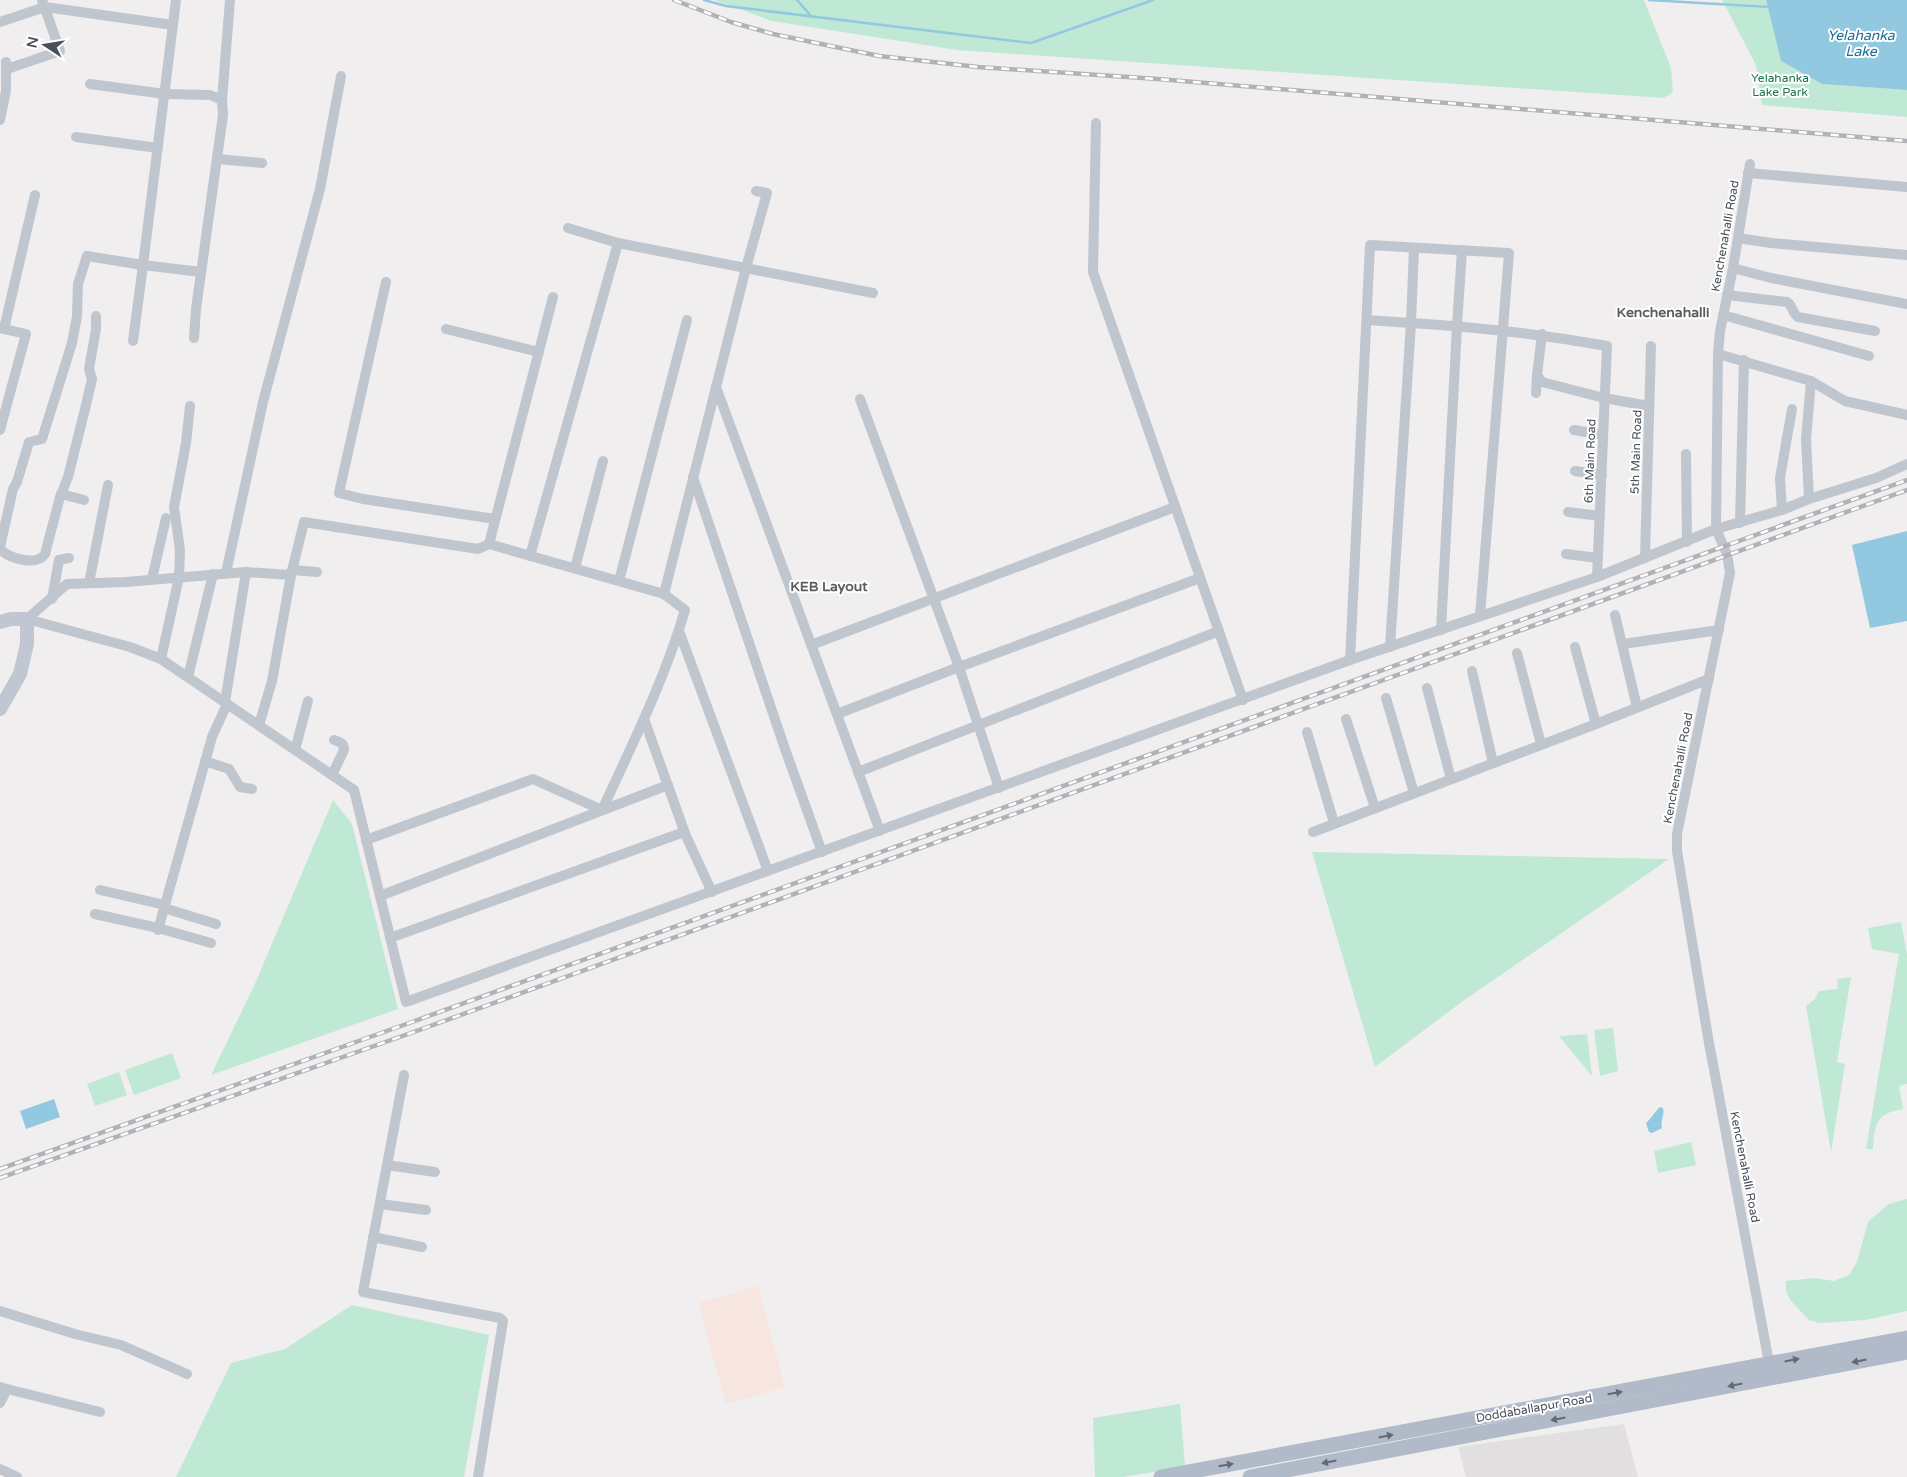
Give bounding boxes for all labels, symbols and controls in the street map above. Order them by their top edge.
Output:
north arrow [20,20,70,70]
water label: Yelahanka Lake [1827,27,1896,60]
text: N [23,35,42,50]
park label: Yelahanka Lake Park [1751,71,1809,99]
street label: Kenchenahalli Road [1708,179,1742,293]
district label: Kenchenahalli [1617,304,1710,321]
street label: 5th Main Road [1628,410,1644,494]
street label: 6th Main Road [1582,419,1598,503]
district label: KEB Layout [790,578,868,595]
street label: Kenchenahalli Road [1660,711,1696,825]
street label: Kenchenahalli Road [1727,1110,1763,1224]
one-way arrow [1784,1355,1800,1363]
one-way arrow [1851,1358,1867,1366]
one-way arrow [1726,1381,1742,1389]
one-way arrow [1607,1389,1623,1397]
street label: Doddaballapur Road [1475,1391,1593,1425]
one-way arrow [1549,1415,1565,1423]
one-way arrow [1379,1431,1395,1439]
one-way arrow [1321,1459,1337,1467]
one-way arrow [1219,1461,1234,1469]

